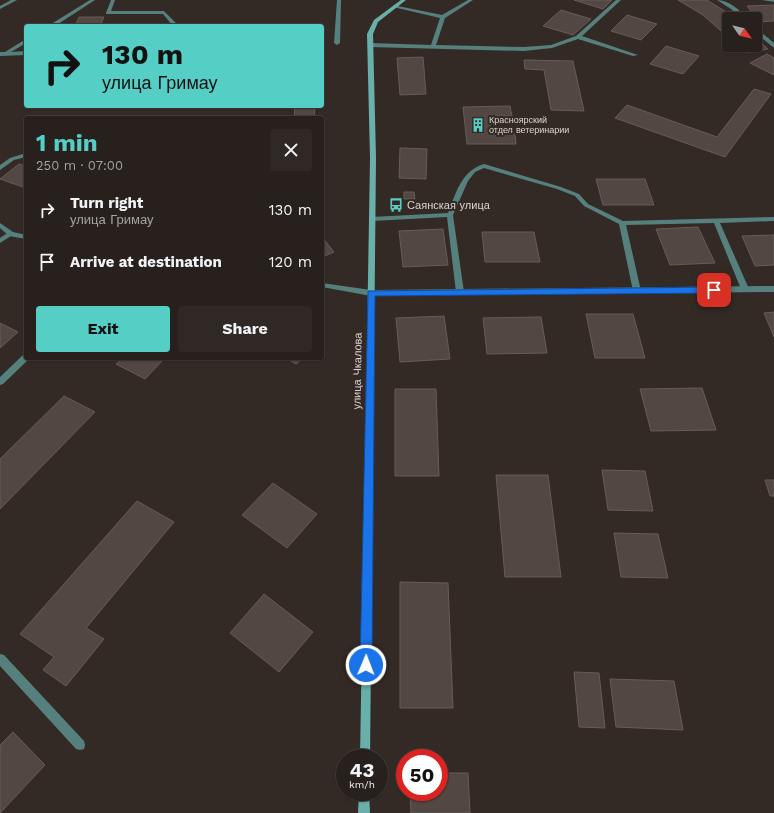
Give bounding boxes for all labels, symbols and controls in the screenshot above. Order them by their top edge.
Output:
north arrow [722,12,762,52]
map controls [722,12,762,52]
text: 130 m [102,38,183,71]
icon: right [36,40,88,92]
text: улица Гримау [102,72,218,93]
place label: Красноярский отдел ветеринарии [489,115,569,135]
building icon: Красноярский отдел ветеринарии [470,117,486,133]
text: 1 min [36,129,98,157]
button: close [270,129,312,171]
text: 250 m · 07:00 [36,158,123,173]
text: Turn right [70,194,143,212]
bus stop icon: Саянская улица [388,197,404,213]
icon: right [36,199,58,221]
place label: Саянская улица [407,199,491,212]
text: 130 m [269,201,312,219]
text: улица Гримау [70,212,154,227]
icon: arrive [36,251,58,273]
text: Arrive at destination [70,253,222,271]
text: 120 m [269,253,312,271]
pin [697,273,731,307]
icon: arrive [703,279,725,301]
button: Exit [36,306,170,352]
button: Share [178,306,312,352]
street label: улица Чкалова [350,332,365,410]
position arrow [345,644,387,686]
speed limit sign: 50 [396,749,448,801]
text: 43 [350,758,374,782]
text: km/h [349,779,375,790]

